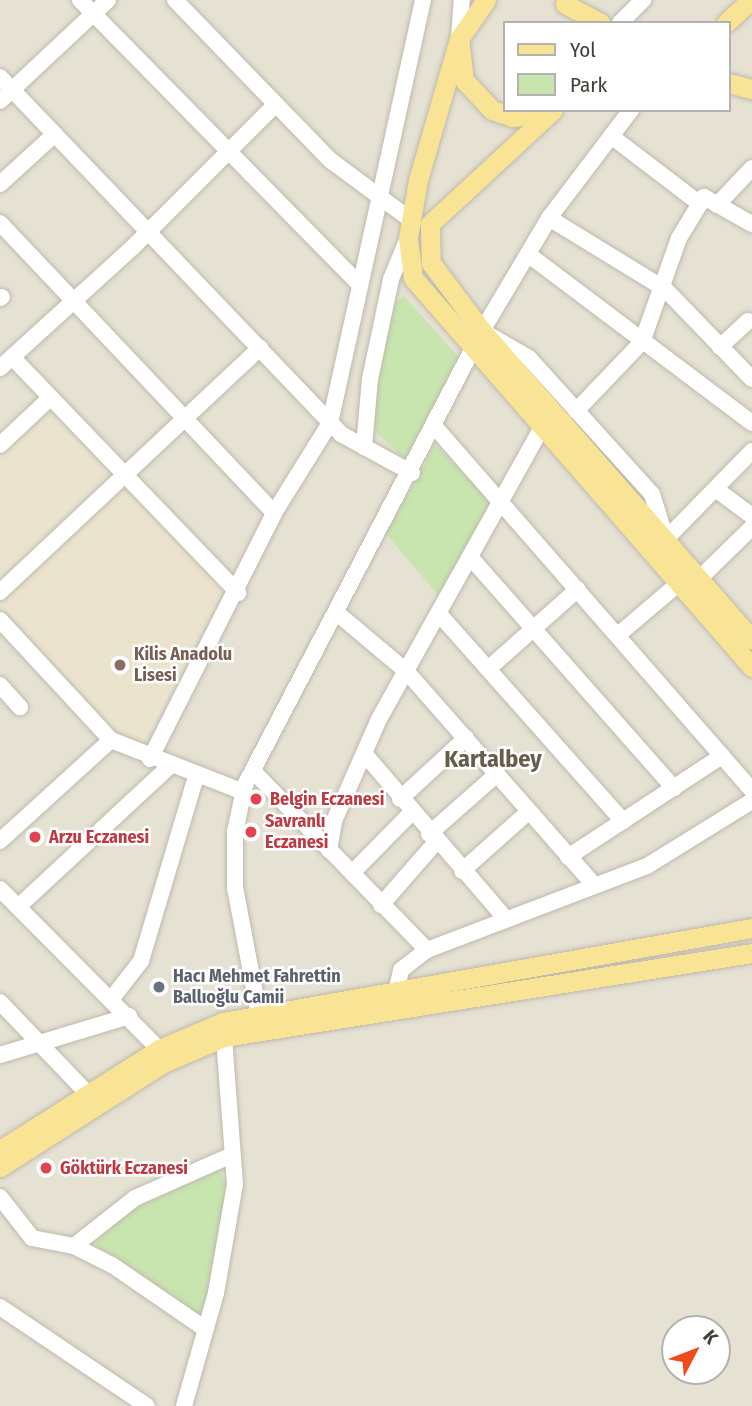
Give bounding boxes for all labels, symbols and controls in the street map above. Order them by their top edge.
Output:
legend [504,21,731,112]
text: Yol [570,37,596,63]
text: Park [570,72,607,98]
place label: Kilis Anadolu Lisesi [134,644,232,686]
marker: Kilis Anadolu Lisesi [112,657,128,673]
district label: Kartalbey [444,746,542,774]
place label: Belgin Eczanesi [270,788,384,810]
marker: Belgin Eczanesi [248,791,264,807]
place label: Savranlı Eczanesi [265,811,328,854]
marker: Savranlı Eczanesi [243,824,259,840]
place label: Arzu Eczanesi [49,826,149,848]
marker: Arzu Eczanesi [27,829,43,845]
place label: Hacı Mehmet Fahrettin Ballıoğlu Camii [173,966,341,1009]
marker: Hacı Mehmet Fahrettin Ballıoğlu Camii [151,979,167,995]
place label: Göktürk Eczanesi [60,1157,188,1179]
marker: Göktürk Eczanesi [38,1160,54,1176]
north arrow [661,1315,731,1385]
text: K [698,1325,723,1349]

